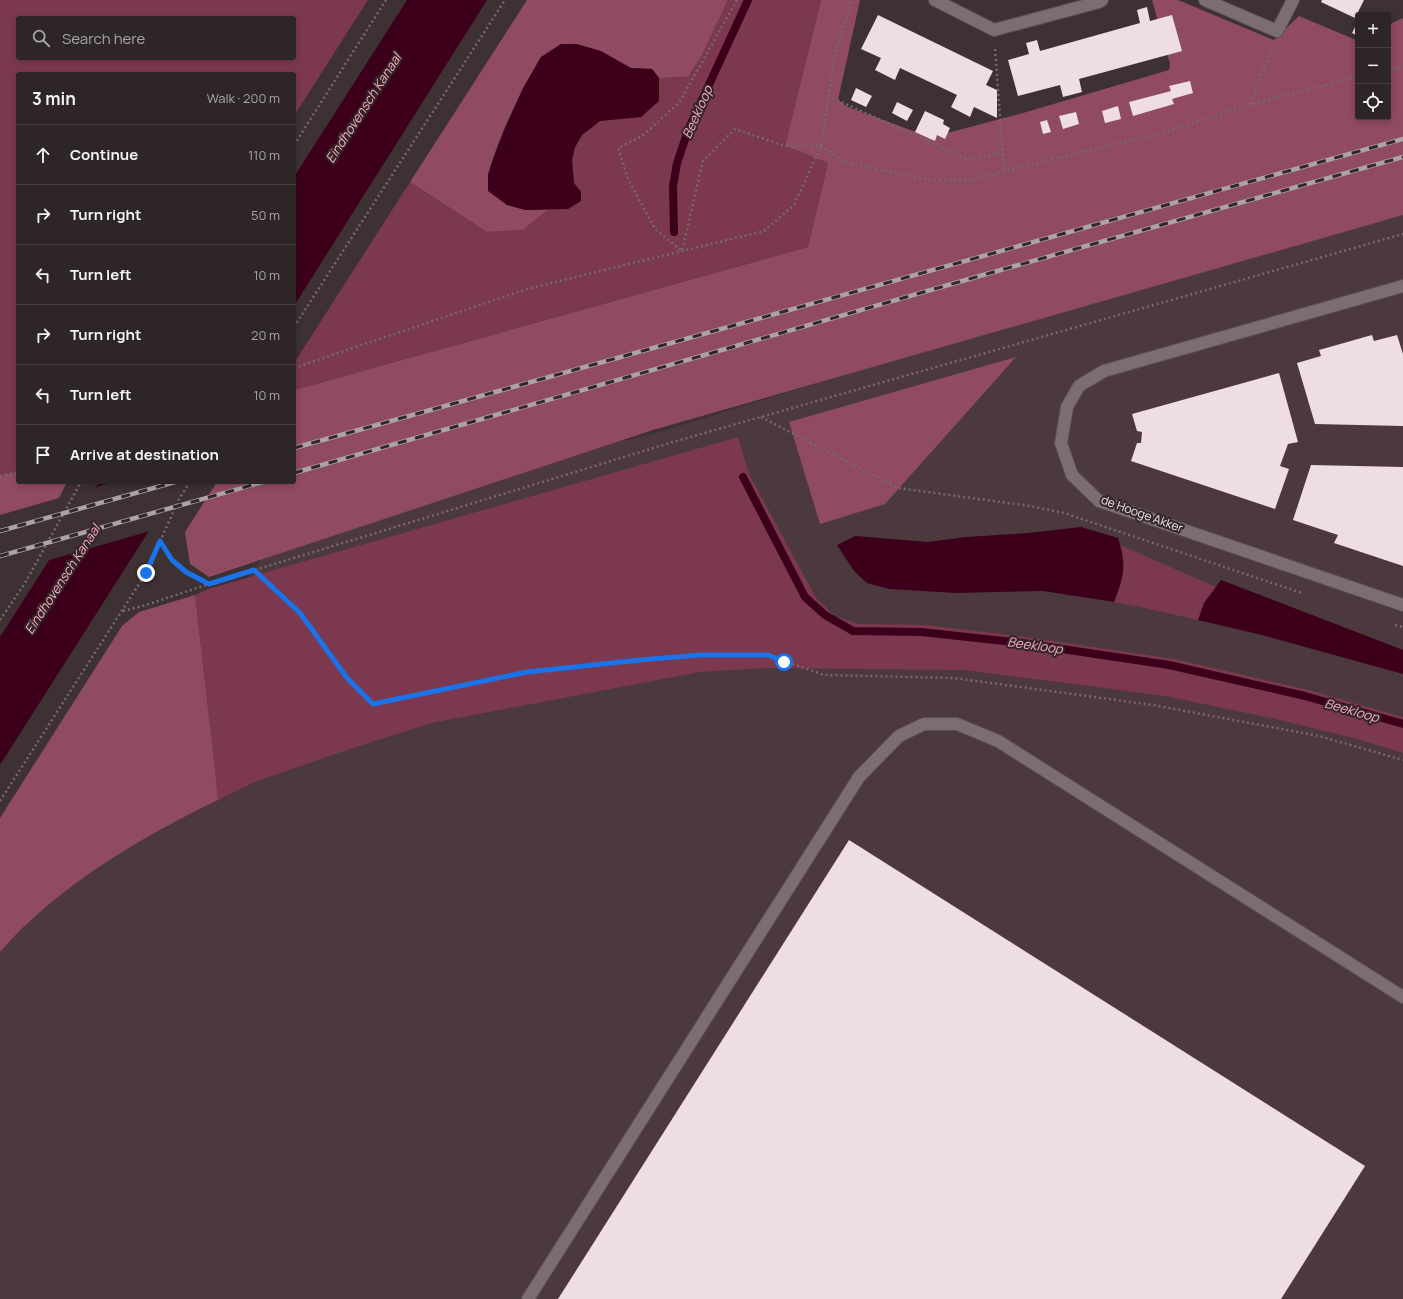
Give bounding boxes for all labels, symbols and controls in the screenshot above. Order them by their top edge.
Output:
map controls [1355,12,1391,120]
button: + [1355,12,1391,48]
search box [16,16,296,60]
icon: search [30,27,52,49]
text: Search here [62,28,145,49]
water label: Eindhovensch Kanaal [321,48,406,166]
button: − [1355,48,1391,84]
water label: Beekloop [677,82,717,141]
button: locate [1355,84,1391,120]
text: 3 min [32,87,76,110]
text: Walk · 200 m [207,89,280,107]
icon: ahead [32,144,54,166]
text: Continue [70,144,138,165]
text: 110 m [248,146,280,164]
icon: right [32,204,54,226]
text: Turn right [70,204,141,225]
text: 50 m [251,206,280,224]
icon: left [32,264,54,286]
text: Turn left [70,264,132,285]
text: 10 m [253,266,280,284]
icon: right [32,324,54,346]
text: Turn right [70,324,141,345]
text: 20 m [251,326,280,344]
icon: left [32,384,54,406]
text: Turn left [70,384,132,405]
text: 10 m [253,386,280,404]
icon: arrive [32,444,54,466]
text: Arrive at destination [70,444,219,465]
street label: de Hooge Akker [1099,491,1186,536]
water label: Eindhovensch Kanaal [20,519,105,637]
route end [137,564,155,582]
water label: Beekloop [1006,632,1065,658]
route start [775,653,793,671]
water label: Beekloop [1323,694,1383,727]

